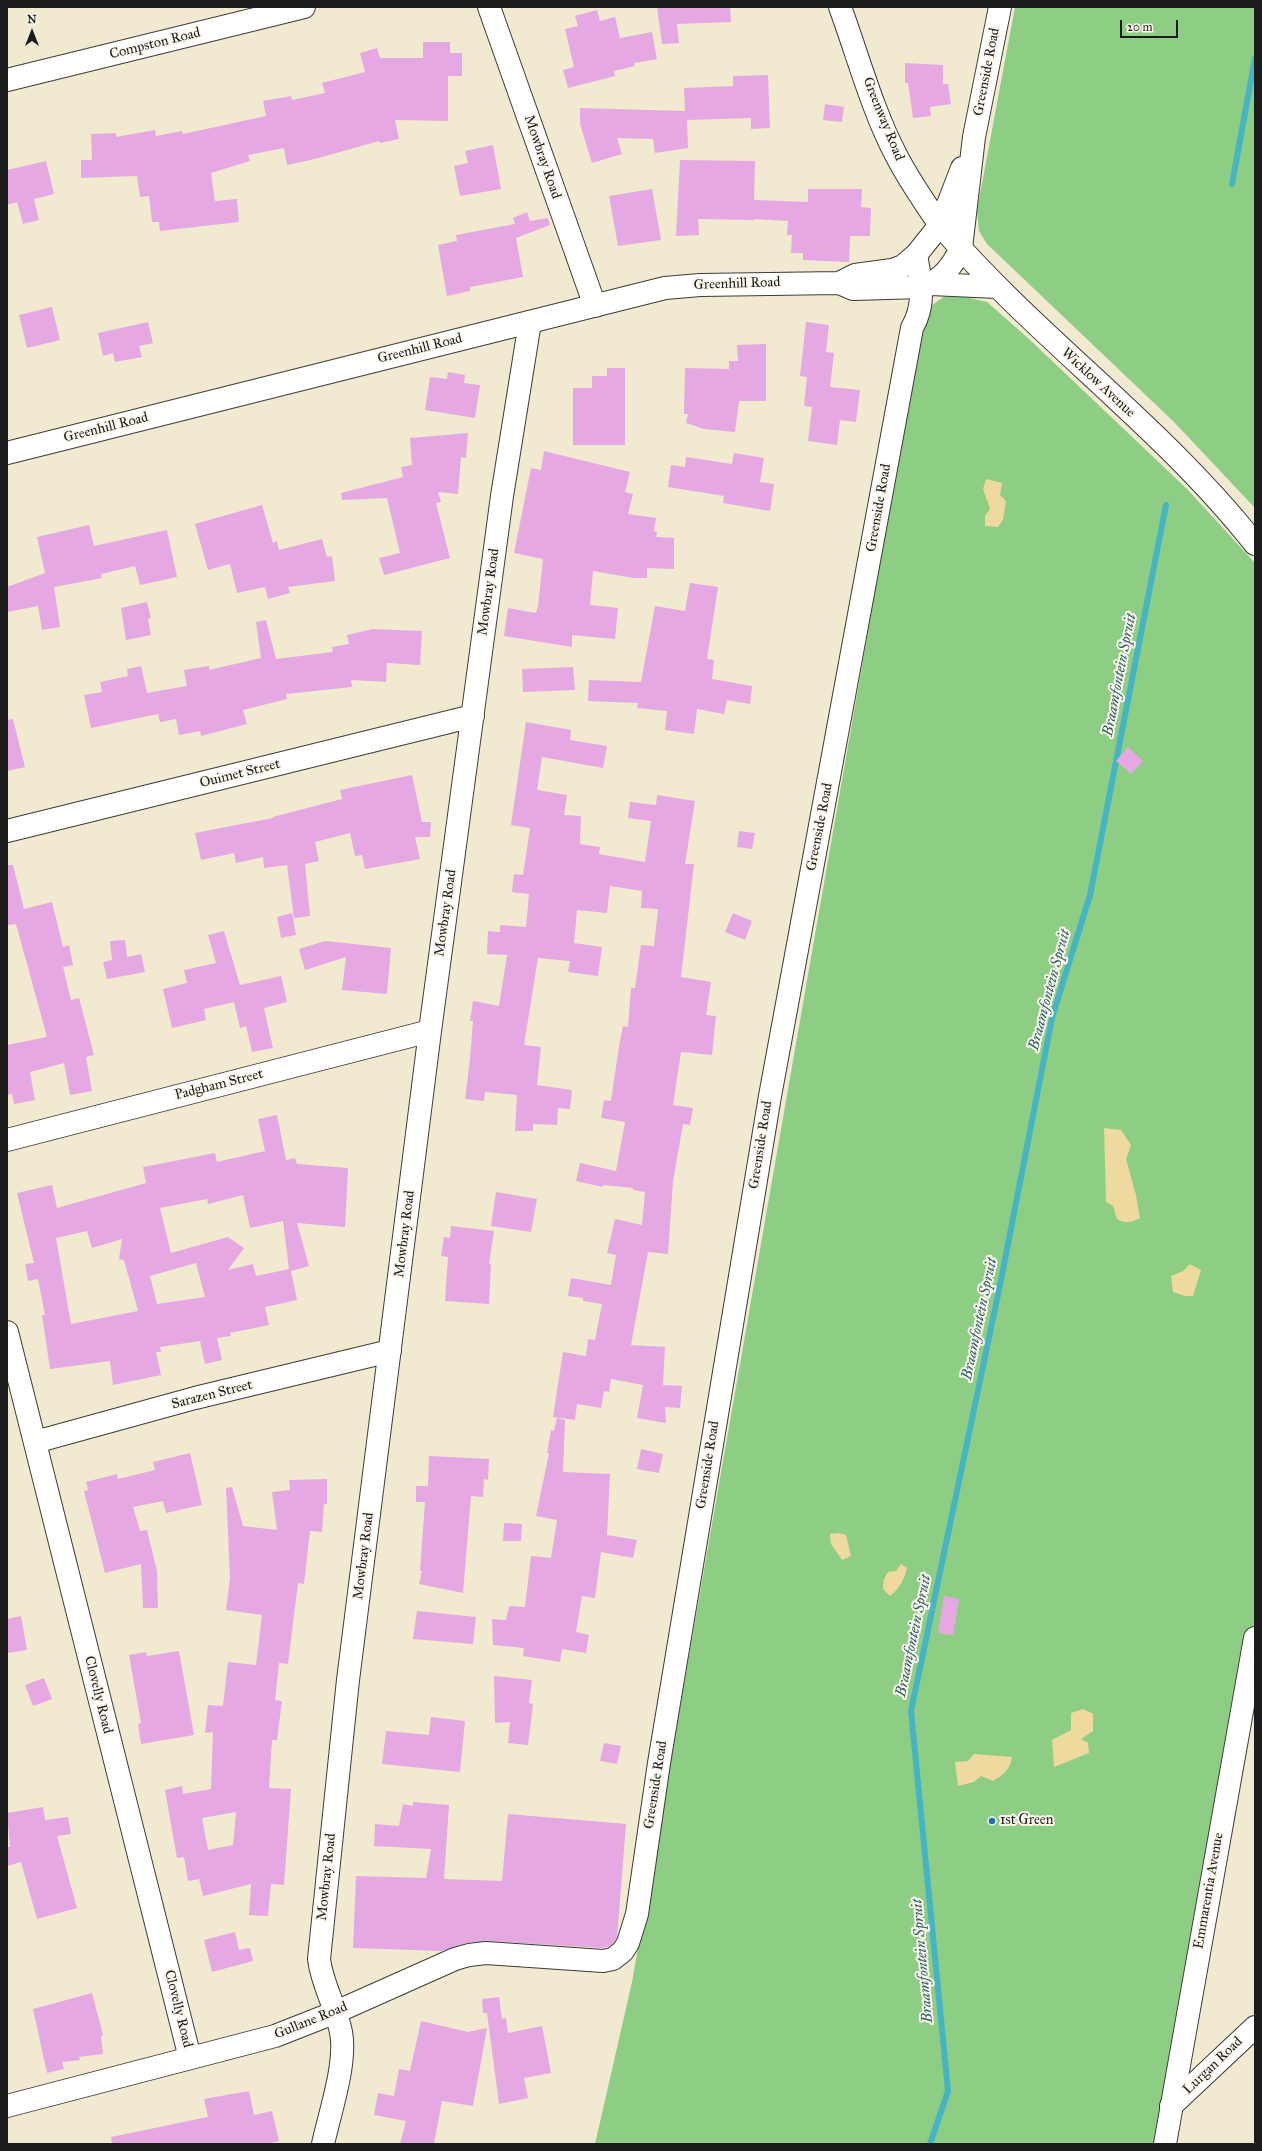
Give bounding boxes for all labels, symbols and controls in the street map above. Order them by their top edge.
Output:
north arrow [12,12,52,52]
scale bar [1122,12,1180,38]
text: N [27,13,37,26]
text: 20 m [1127,20,1153,34]
street label: Compston Road [108,25,202,63]
street label: Greenside Road [970,27,1004,117]
street label: Greenway Road [859,75,907,163]
street label: Mowbray Road [520,113,564,201]
street label: Greenhill Road [693,274,781,294]
street label: Greenhill Road [376,330,464,368]
street label: Wicklow Avenue [1058,345,1138,421]
street label: Greenhill Road [62,409,150,447]
street label: Greenside Road [863,463,895,553]
street label: Mowbray Road [475,547,503,637]
water label: Braamfontein Spruit [1099,612,1141,738]
street label: Ouimet Street [198,756,282,792]
street label: Greenside Road [803,782,837,872]
street label: Mowbray Road [432,868,460,958]
water label: Braamfontein Spruit [1025,928,1075,1052]
street label: Padgham Street [173,1066,265,1104]
street label: Greenside Road [746,1100,776,1190]
street label: Mowbray Road [391,1189,419,1279]
water label: Braamfontein Spruit [958,1256,1002,1382]
street label: Sarazen Street [170,1377,254,1413]
street label: Greenside Road [693,1420,723,1510]
street label: Mowbray Road [350,1511,378,1601]
water label: Braamfontein Spruit [892,1573,936,1699]
street label: Clovelly Road [80,1654,116,1736]
street label: Greenside Road [641,1740,671,1830]
place label: 1st Green [1000,1813,1053,1829]
marker: 1st Green [987,1816,997,1826]
street label: Emmarentia Avenue [1191,1832,1227,1950]
street label: Mowbray Road [314,1833,340,1921]
water label: Braamfontein Spruit [909,1898,937,2024]
street label: Clovelly Road [160,1968,196,2050]
street label: Gullane Road [272,1999,350,2043]
street label: Lurgan Road [1180,2034,1246,2098]

